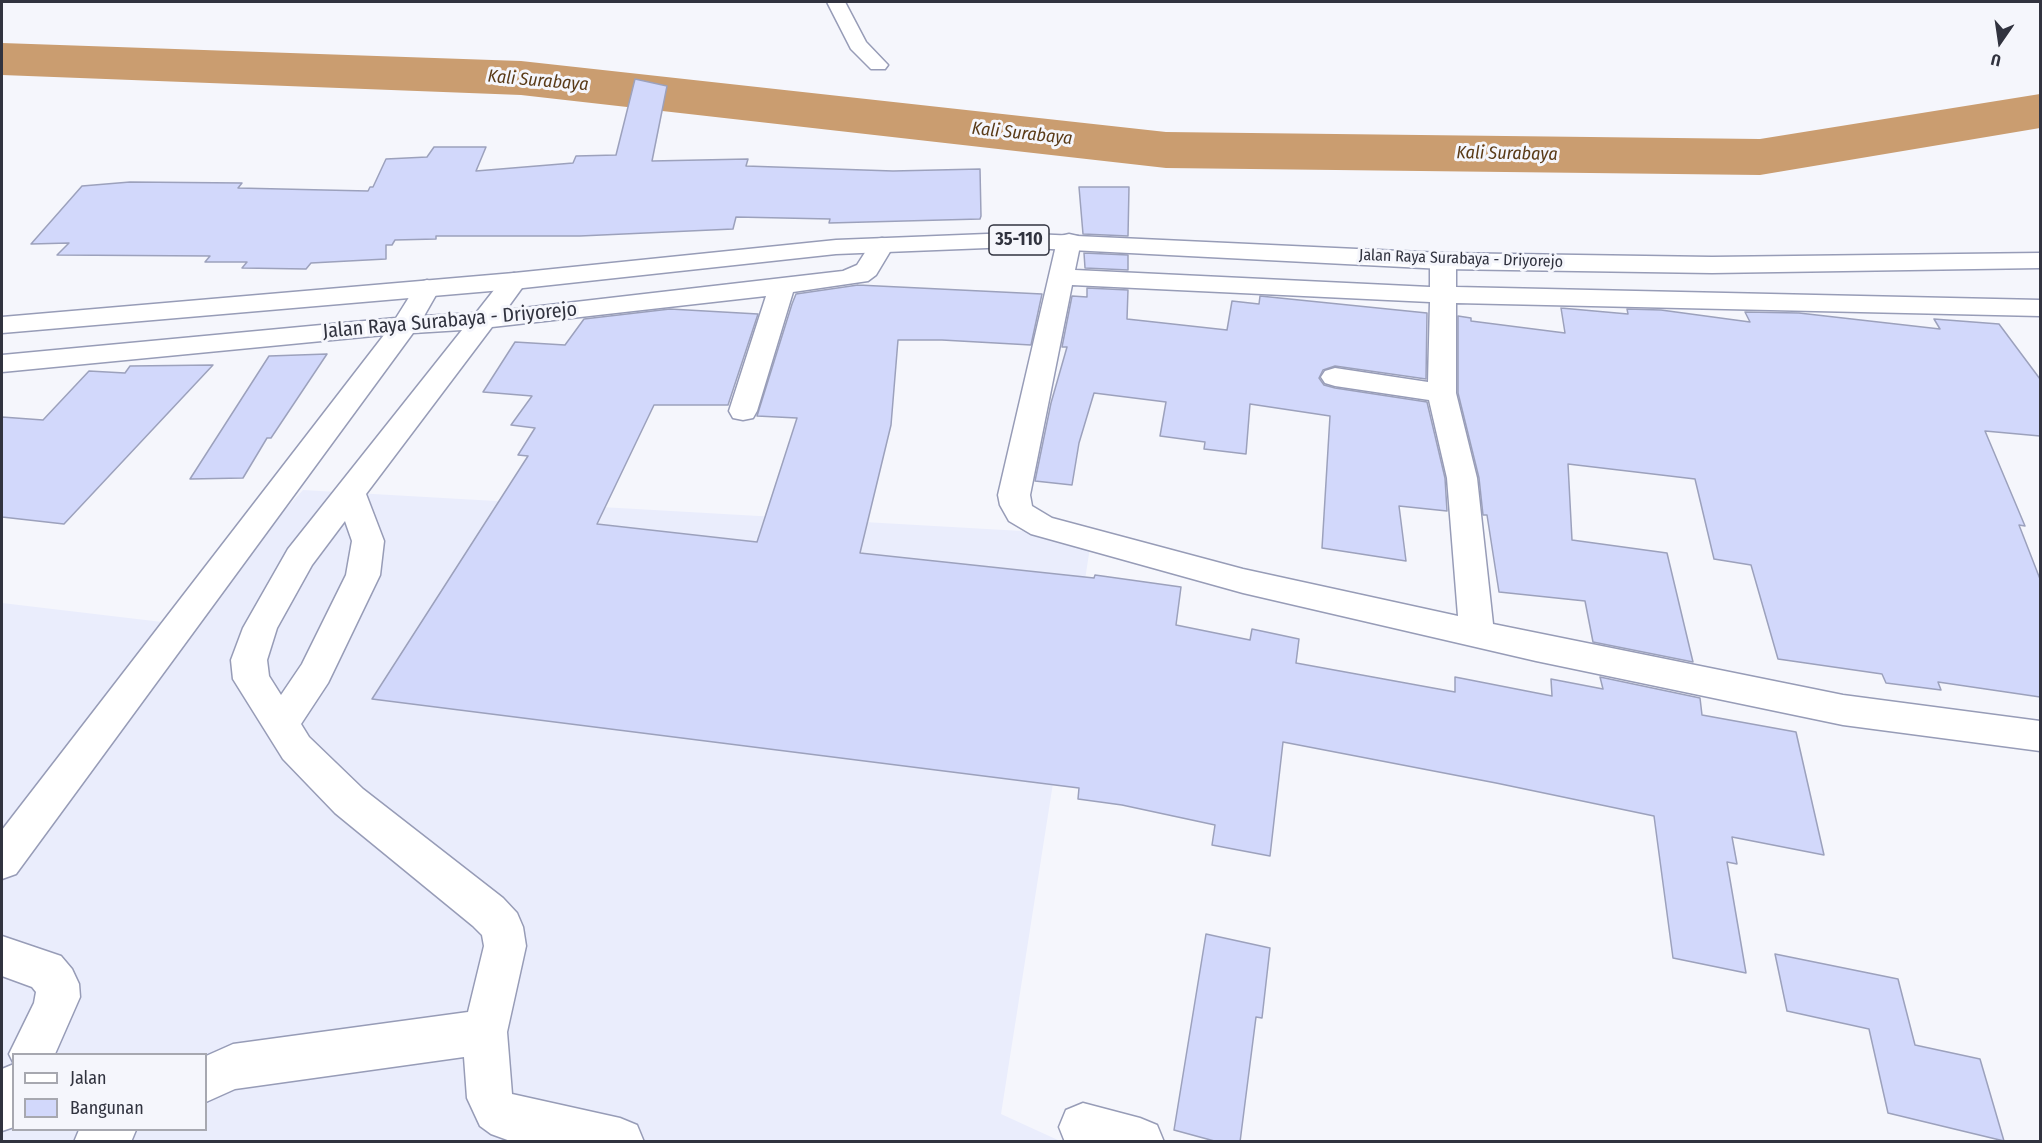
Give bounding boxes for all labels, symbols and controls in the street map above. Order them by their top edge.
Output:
north arrow [1970,12,2030,72]
text: U [1989,50,2003,70]
water label: Kali Surabaya [487,66,589,96]
water label: Kali Surabaya [971,118,1073,150]
water label: Kali Surabaya [1456,142,1558,166]
road number: 35-110 [989,225,1049,255]
street label: Jalan Raya Surabaya - Driyorejo [1359,246,1563,272]
street label: Jalan Raya Surabaya - Driyorejo [322,298,578,344]
legend [12,1053,207,1131]
text: Jalan [70,1067,107,1089]
text: Bangunan [70,1097,144,1119]

